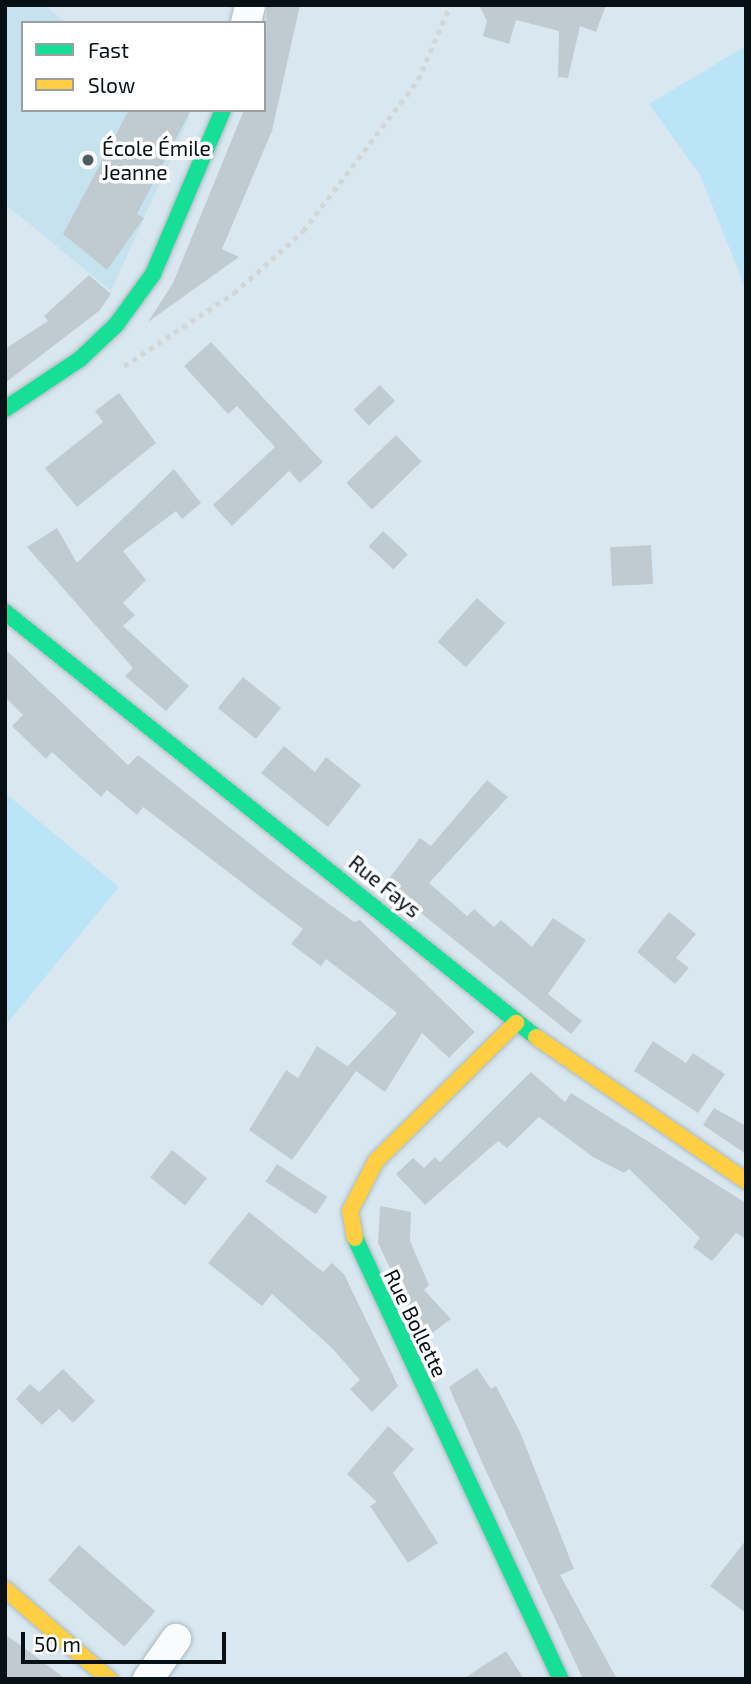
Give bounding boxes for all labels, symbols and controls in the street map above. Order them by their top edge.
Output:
legend [21,21,266,112]
text: Fast [88,37,129,62]
text: Slow [88,72,135,97]
place label: École Émile Jeanne [102,135,211,185]
marker: École Émile Jeanne [80,152,96,168]
street label: Rue Fays [344,849,426,923]
street label: Rue Bollette [379,1265,453,1381]
scale bar [24,1618,229,1662]
text: 50 m [34,1631,81,1656]

